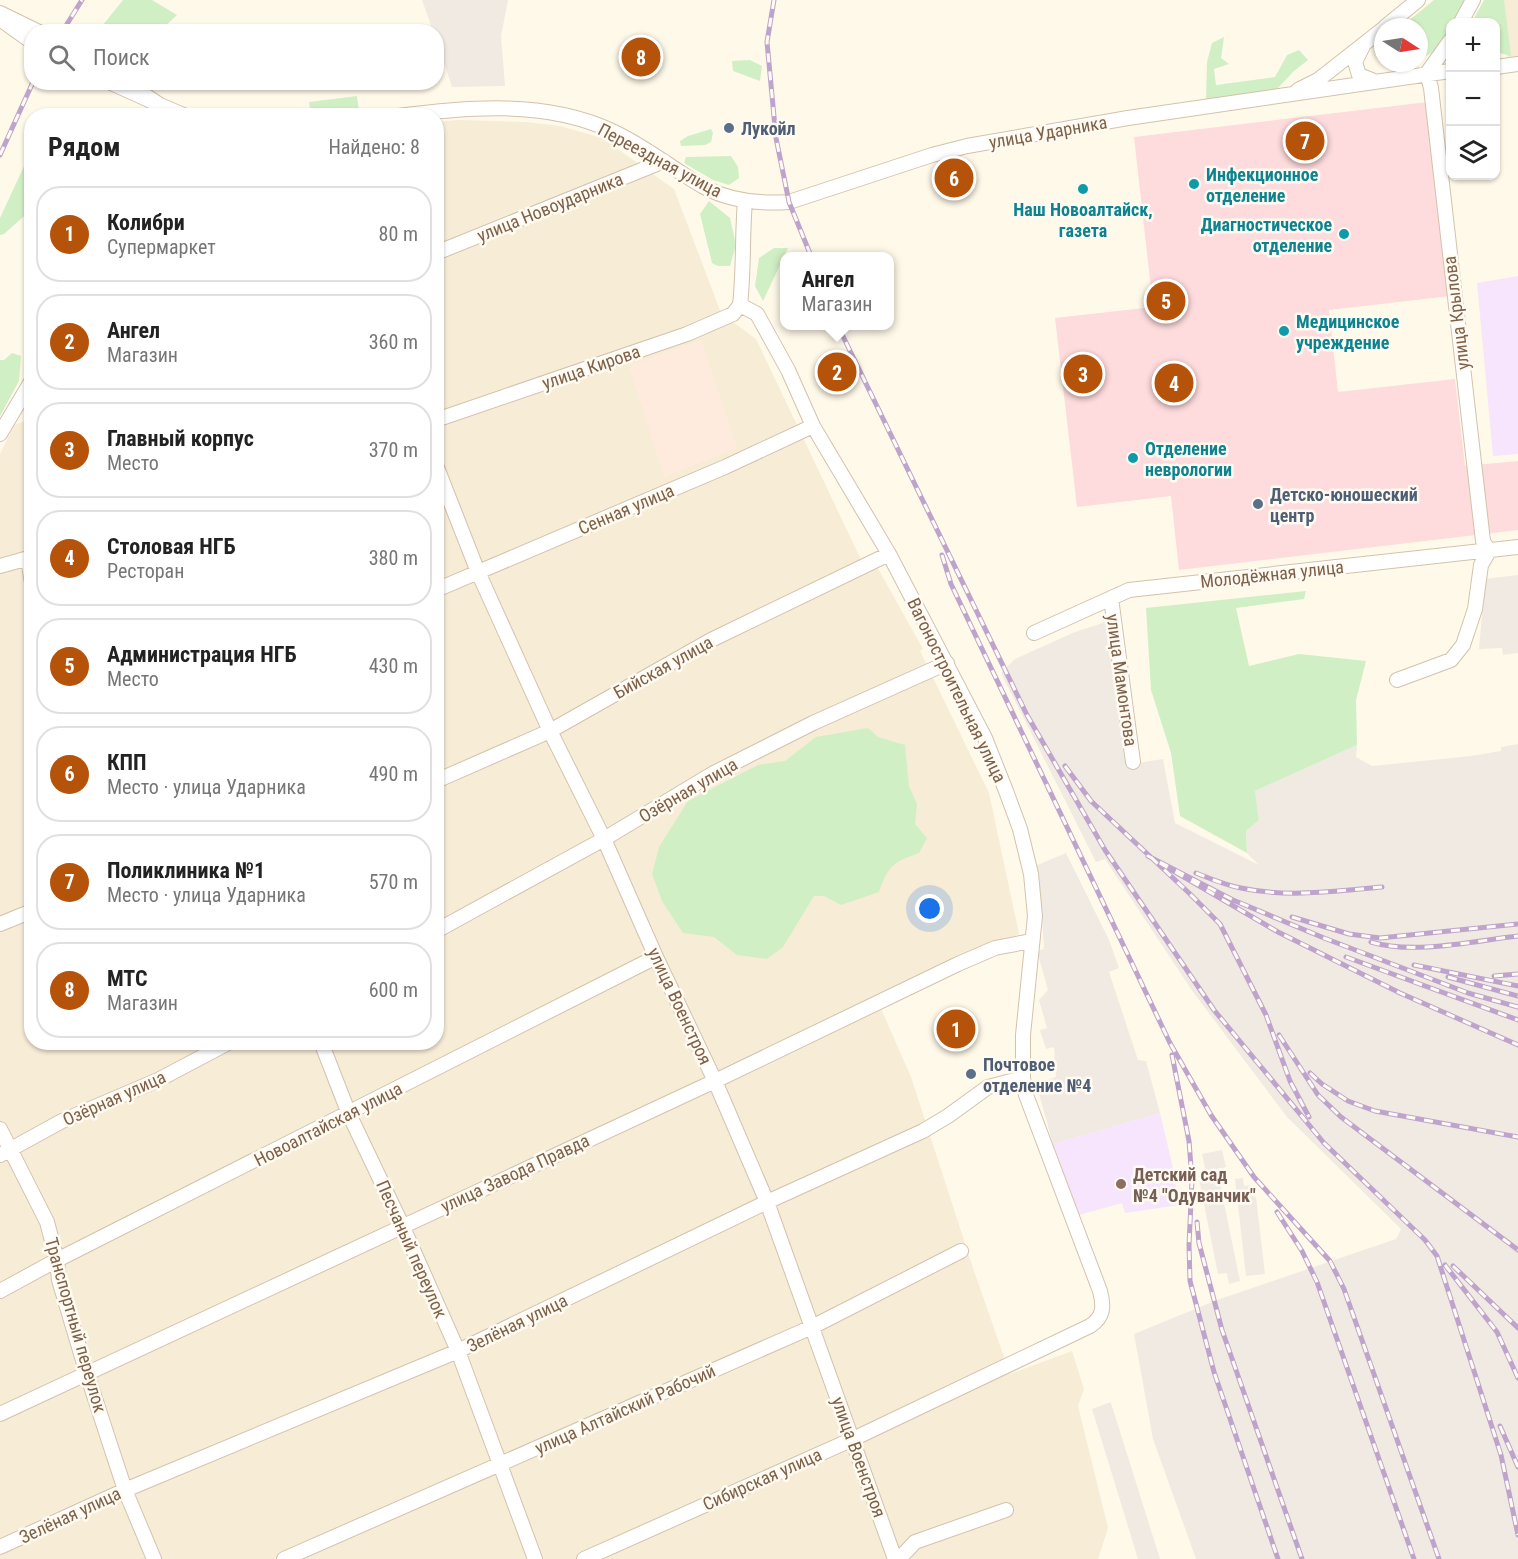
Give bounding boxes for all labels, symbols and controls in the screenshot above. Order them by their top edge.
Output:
north arrow [1374,18,1428,72]
map controls [1446,18,1500,180]
button: + [1446,18,1500,72]
search box [24,24,444,90]
pin: 8 [622,34,660,80]
icon: search [45,41,78,74]
text: Поиск [93,45,150,70]
button: − [1446,72,1500,126]
street label: улица Ударника [987,111,1109,153]
place label: Лукойл [741,118,796,139]
pin: 7 [1286,118,1324,164]
street label: Переездная улица [594,119,726,201]
marker: Лукойл [722,121,736,135]
button: layers [1446,126,1500,180]
text: Рядом [48,132,120,162]
text: Найдено: 8 [328,135,420,159]
pin: 6 [934,156,974,201]
place label: Инфекционное отделение [1206,164,1319,206]
street label: улица Новоударника [474,168,626,246]
marker: Инфекционное отделение [1187,177,1201,191]
marker: Наш Новоалтайск, газета [1076,182,1090,196]
place label: Наш Новоалтайск, газета [1013,199,1153,241]
text: Колибри [107,210,185,235]
place label: Диагностическое отделение [1201,214,1332,256]
text: 1 [64,222,75,246]
text: 80 m [379,222,418,246]
marker: Диагностическое отделение [1337,227,1351,241]
text: Супермаркет [107,235,216,259]
popup [780,252,894,330]
street label: улица Крылова [1439,255,1473,371]
text: Ангел [802,267,855,292]
pin: 5 [1146,278,1186,324]
text: Магазин [802,292,873,316]
place label: Медицинское учреждение [1296,311,1400,353]
text: Ангел [107,318,160,343]
marker: Медицинское учреждение [1277,324,1291,338]
text: 2 [64,330,75,354]
text: 360 m [369,330,418,354]
street label: улица Кирова [539,340,643,394]
text: Магазин [107,343,178,367]
pin: 2 [818,350,856,394]
pin: 3 [1064,352,1102,397]
pin: 4 [1154,360,1194,406]
text: Главный корпус [107,426,254,451]
text: 3 [64,438,75,462]
text: 370 m [369,438,418,462]
place label: Отделение неврологии [1145,438,1232,480]
text: Место [107,451,159,475]
marker: Отделение неврологии [1126,451,1140,465]
street label: Сенная улица [575,479,677,539]
place label: Детско-юношеский центр [1270,484,1418,526]
marker: Детско-юношеский центр [1251,497,1265,511]
text: Столовая НГБ [107,534,235,559]
text: 4 [64,546,75,570]
text: 380 m [369,546,418,570]
street label: Молодёжная улица [1199,556,1345,592]
text: Ресторан [107,559,184,583]
street label: Вагоностроительная улица [903,594,1011,786]
street label: улица Мамонтова [1102,612,1142,748]
street label: Бийская улица [610,631,716,703]
text: Администрация НГБ [107,642,296,667]
text: 5 [64,654,75,678]
text: 430 m [369,654,418,678]
text: Место [107,667,159,691]
text: КПП [107,750,146,775]
street label: Озёрная улица [635,753,741,827]
text: 6 [64,762,75,786]
text: 490 m [369,762,418,786]
text: Место · улица Ударника [107,775,306,799]
text: Поликлиника №1 [107,858,265,883]
text: 7 [64,870,75,894]
text: 570 m [369,870,418,894]
text: Место · улица Ударника [107,883,306,907]
your location [915,894,944,923]
street label: улица Военстроя [644,944,716,1068]
text: МТС [107,966,148,991]
text: 8 [64,978,75,1002]
text: 600 m [369,978,418,1002]
text: Магазин [107,991,178,1015]
pin: 1 [936,1006,976,1052]
place label: Почтовое отделение №4 [983,1054,1091,1096]
street label: Озёрная улица [59,1066,169,1130]
marker: Почтовое отделение №4 [964,1067,978,1081]
street label: Новоалтайская улица [250,1078,406,1170]
street label: улица Завода Правда [437,1129,593,1217]
place label: Детский сад №4 "Одуванчик" [1133,1164,1256,1206]
street label: Песчаный переулок [372,1177,452,1322]
marker: Детский сад №4 "Одуванчик" [1114,1177,1128,1191]
street label: Транспортный переулок [41,1235,111,1415]
street label: Зелёная улица [463,1290,571,1356]
street label: улица Алтайский Рабочий [531,1360,719,1458]
street label: улица Военстроя [827,1394,891,1520]
street label: Сибирская улица [699,1443,825,1515]
street label: Зелёная улица [16,1482,124,1548]

